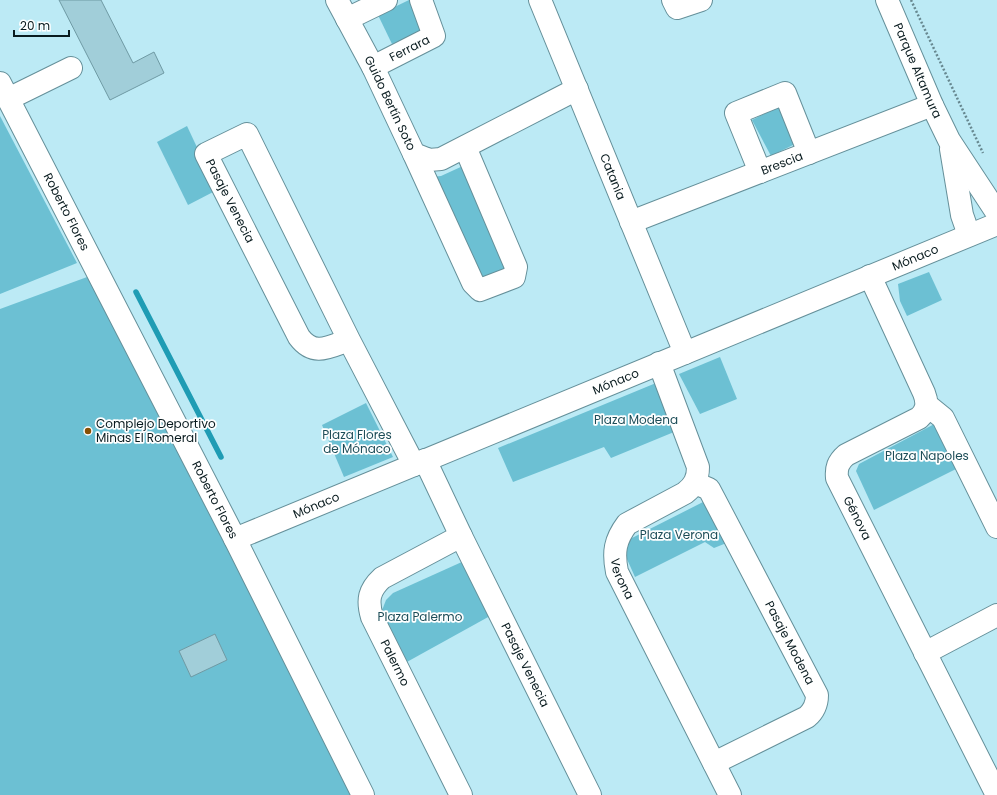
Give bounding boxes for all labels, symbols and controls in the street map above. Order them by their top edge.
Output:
scale bar [14,12,69,38]
text: 20 m [20,17,50,34]
street label: Parque Altamura [890,20,946,121]
street label: Ferrara [386,31,432,65]
street label: Guido Bertín Soto [360,52,420,154]
street label: Brescia [758,147,805,179]
street label: Catania [596,151,630,202]
street label: Pasaje Venecia [202,156,259,246]
street label: Roberto Flores [40,170,94,253]
street label: Mónaco [889,240,941,275]
street label: Mónaco [590,364,642,398]
park label: Plaza Modena [594,411,678,428]
place label: Complejo Deportivo Minas El Romeral [96,415,216,446]
marker: Complejo Deportivo Minas El Romeral [83,426,93,436]
park label: Plaza Flores de Mónaco [322,426,392,457]
park label: Plaza Napoles [885,447,969,464]
street label: Roberto Flores [188,458,242,541]
street label: Mónaco [290,488,342,522]
street label: Génova [840,493,876,543]
park label: Plaza Verona [640,526,718,543]
street label: Verona [607,557,638,602]
street label: Pasaje Modena [761,598,819,688]
park label: Plaza Palermo [378,608,463,625]
street label: Pasaje Venecia [497,620,554,710]
street label: Palermo [377,636,414,689]

